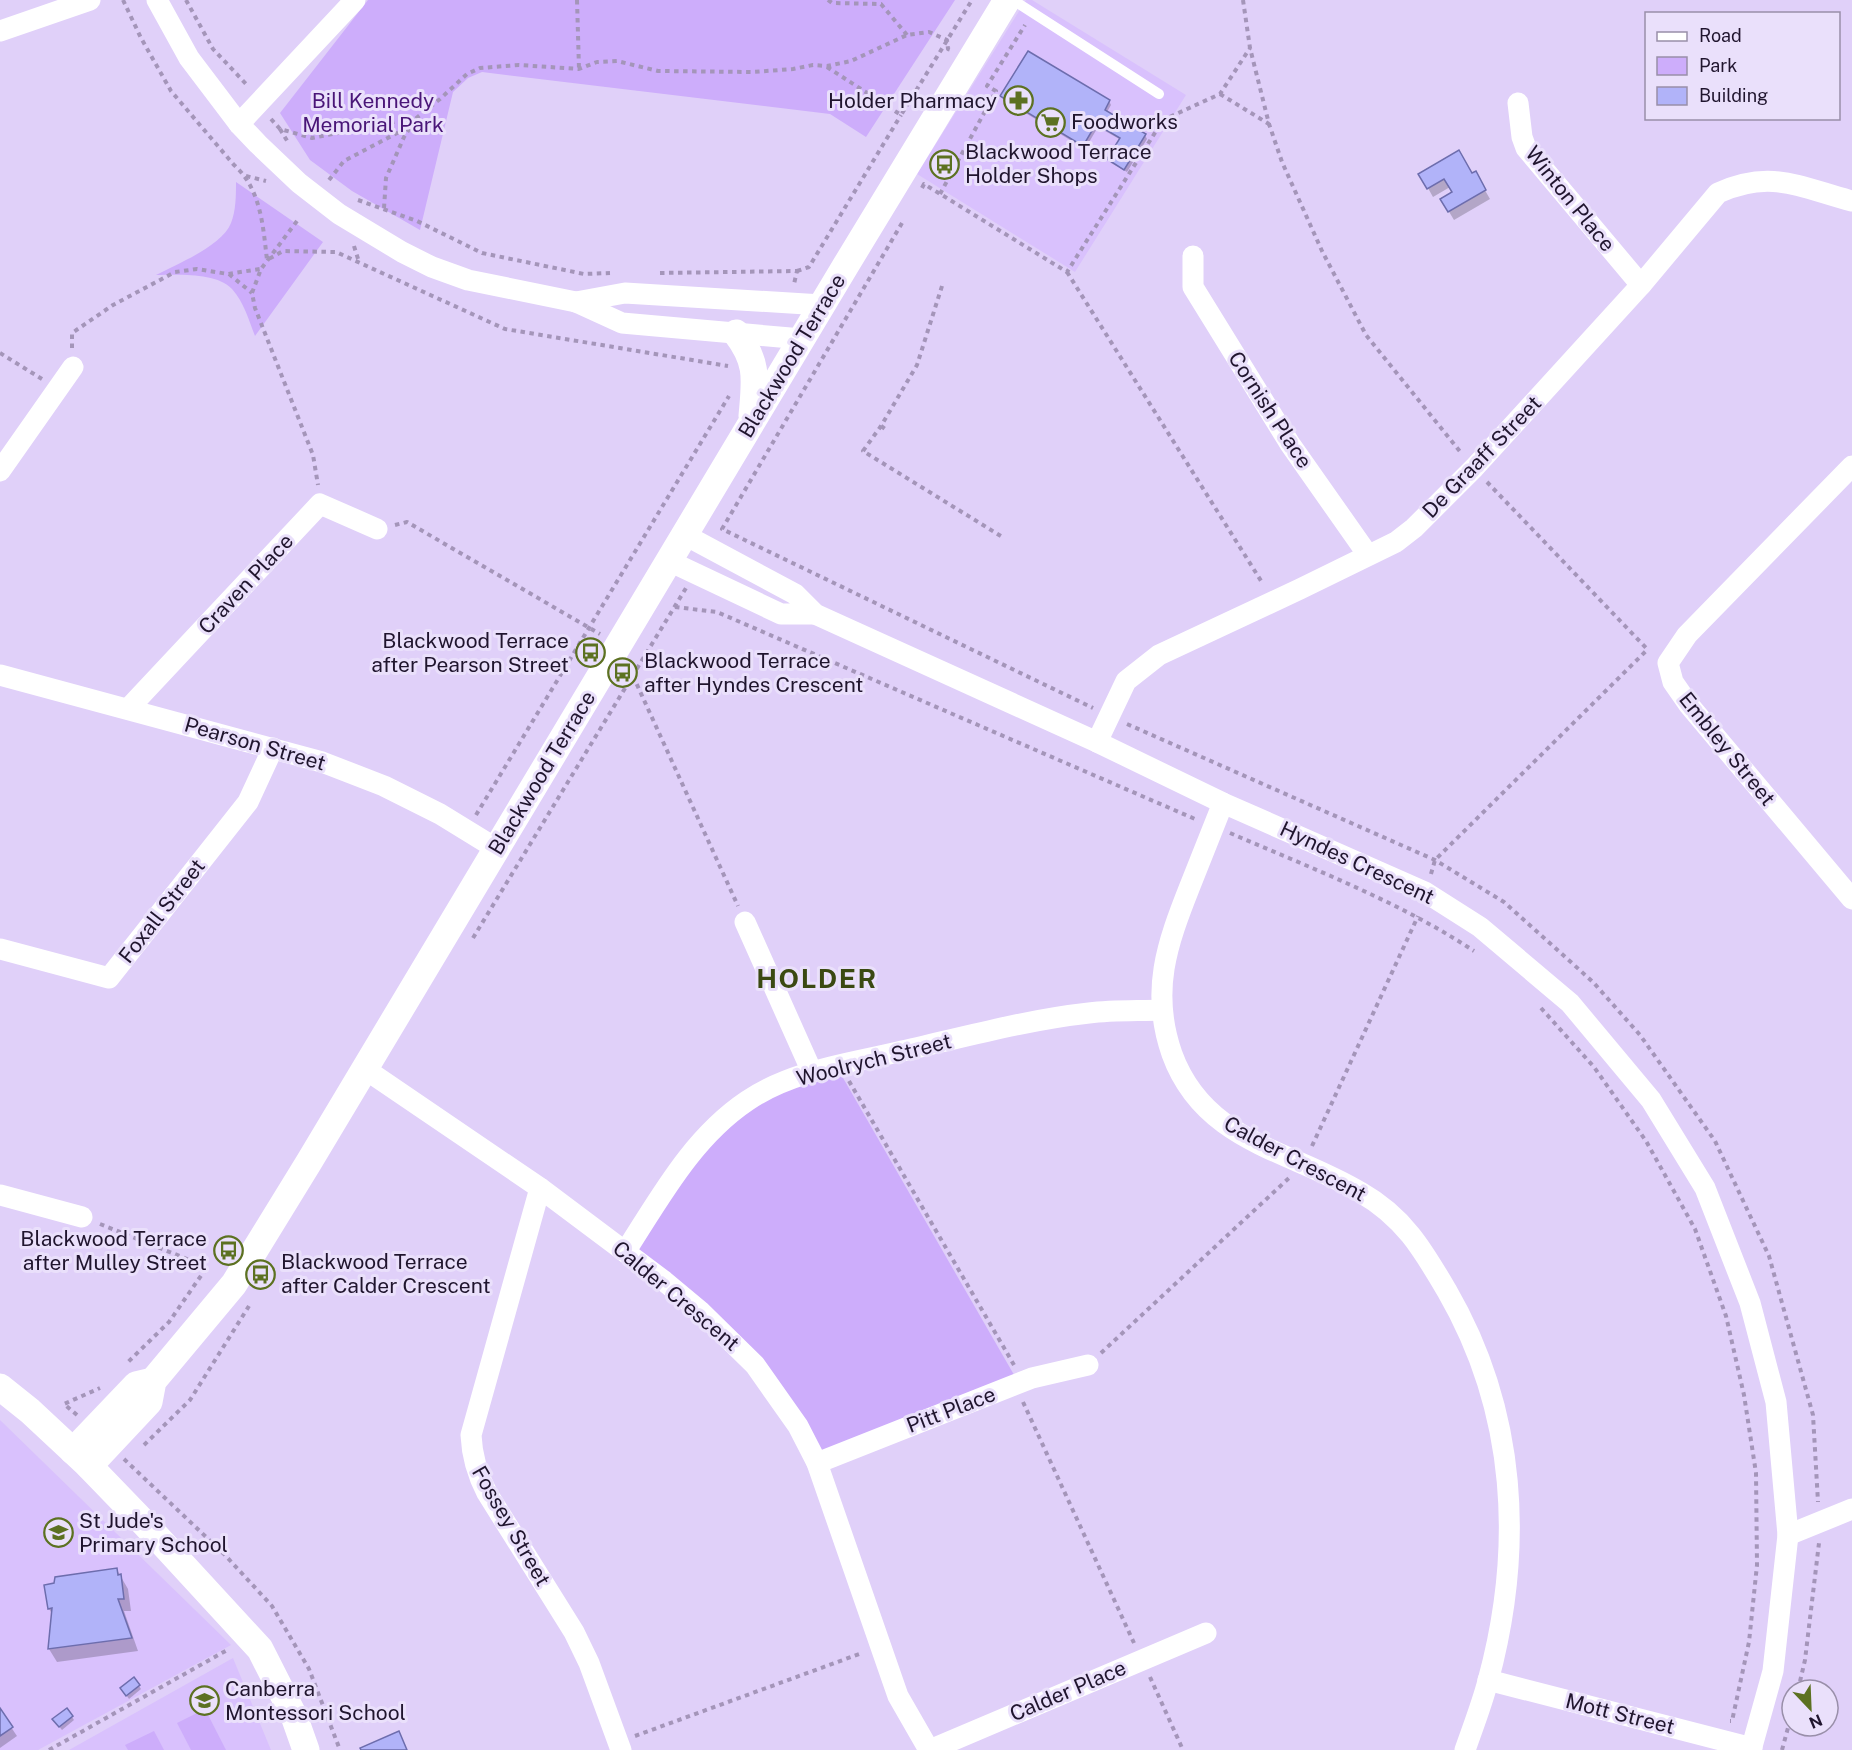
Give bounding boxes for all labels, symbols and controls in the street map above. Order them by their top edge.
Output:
legend [1645,12,1840,120]
text: Road [1699,25,1742,46]
text: Park [1699,55,1737,76]
pharmacy icon: Holder Pharmacy [1002,85,1034,117]
text: Building [1699,85,1768,106]
park label: Bill Kennedy Memorial Park [302,88,444,137]
place label: Holder Pharmacy [828,88,997,113]
supermarket icon: Foodworks [1034,106,1066,138]
place label: Foodworks [1071,109,1178,134]
place label: Blackwood Terrace Holder Shops [965,139,1152,188]
street label: Winton Place [1520,141,1621,256]
bus stop icon: Blackwood Terrace Holder Shops [928,148,960,180]
street label: Blackwood Terrace [733,269,850,442]
street label: Cornish Place [1223,347,1317,473]
street label: De Graaff Street [1417,390,1546,523]
street label: Craven Place [193,528,298,639]
place label: Blackwood Terrace after Pearson Street [371,628,569,677]
bus stop icon: Blackwood Terrace after Pearson Street [574,637,606,669]
place label: Blackwood Terrace after Hyndes Crescent [644,648,864,697]
bus stop icon: Blackwood Terrace after Hyndes Crescent [607,657,639,689]
street label: Blackwood Terrace [483,686,600,859]
street label: Embley Street [1674,687,1781,810]
street label: Pearson Street [182,711,329,776]
street label: Hyndes Crescent [1276,816,1438,909]
street label: Foxall Street [113,854,210,968]
district label: HOLDER [756,962,878,994]
street label: Woolrych Street [794,1028,954,1091]
street label: Calder Crescent [1220,1111,1371,1207]
place label: Blackwood Terrace after Mulley Street [20,1226,207,1275]
bus stop icon: Blackwood Terrace after Mulley Street [212,1235,244,1267]
street label: Calder Crescent [608,1235,745,1356]
place label: Blackwood Terrace after Calder Crescent [281,1249,491,1298]
bus stop icon: Blackwood Terrace after Calder Crescent [244,1258,276,1290]
street label: Pitt Place [903,1381,999,1438]
street label: Fossey Street [467,1461,556,1590]
place label: St Jude's Primary School [79,1508,228,1557]
school or university icon: St Jude's Primary School [42,1517,74,1549]
street label: Calder Place [1006,1655,1130,1726]
place label: Canberra Montessori School [225,1676,406,1725]
north arrow [1780,1678,1840,1738]
school or university icon: Canberra Montessori School [188,1685,220,1717]
street label: Mott Street [1563,1688,1677,1739]
text: N [1806,1710,1825,1733]

